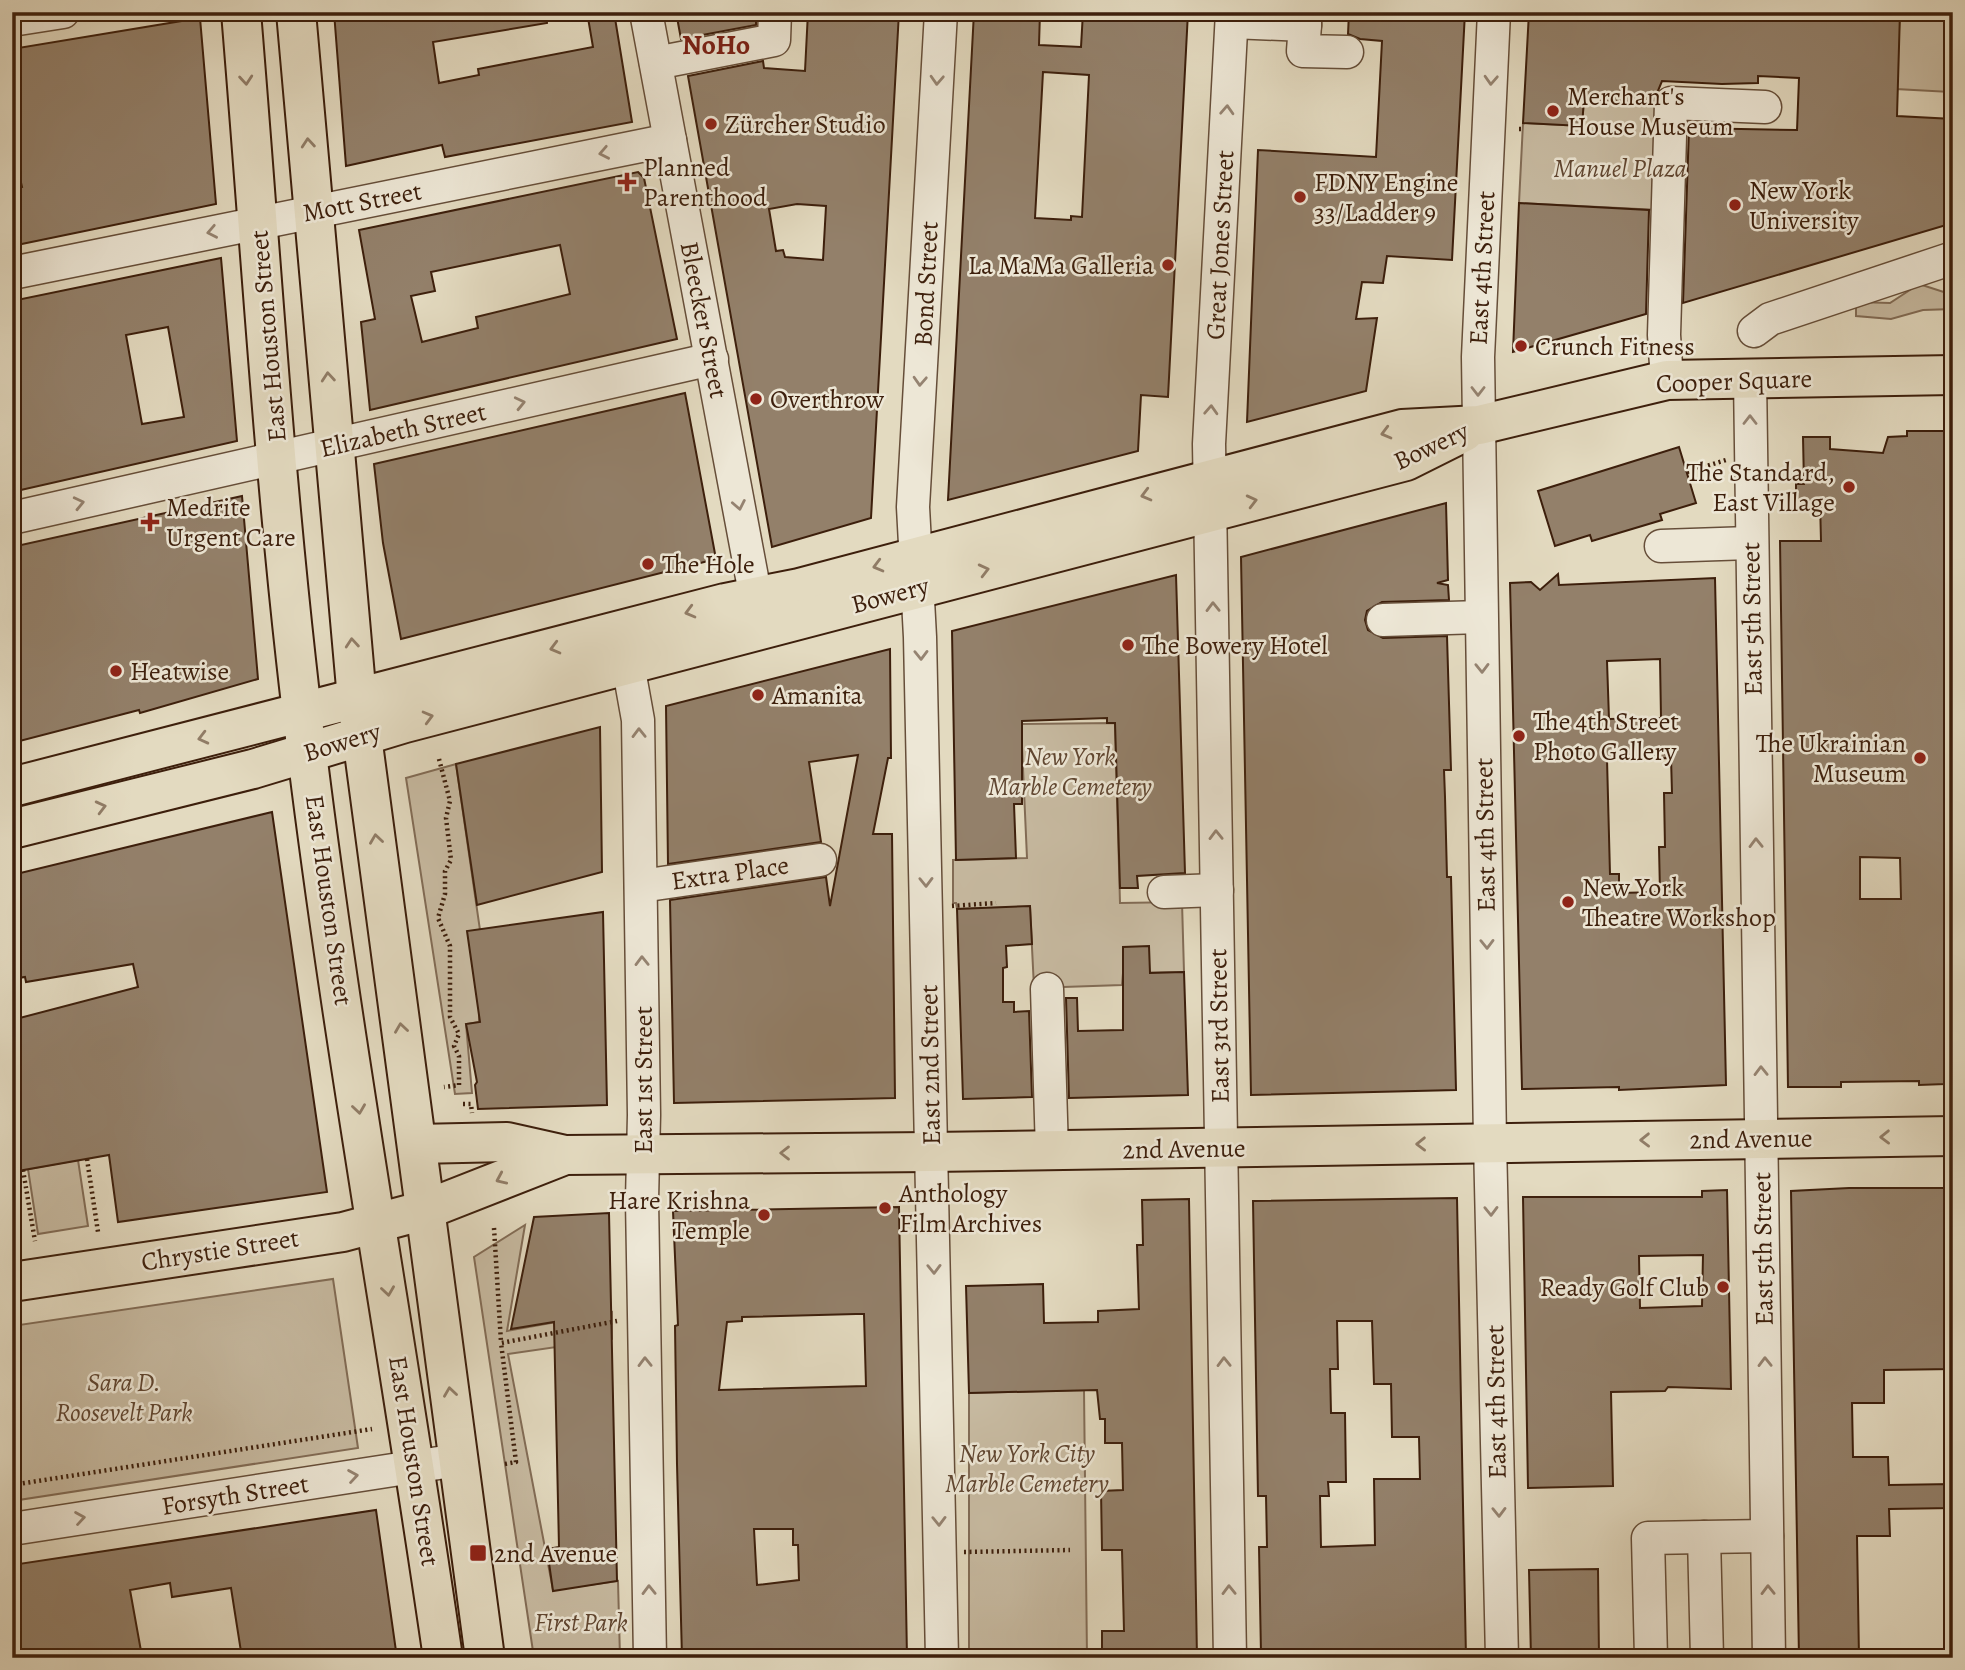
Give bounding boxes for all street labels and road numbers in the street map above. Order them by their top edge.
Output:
street label: Great Jones Street [1198,149,1242,341]
street label: Mott Street [299,173,425,231]
street label: East 4th Street [1460,190,1504,346]
street label: Bond Street [905,220,947,348]
street label: East Houston Street [241,228,295,443]
street label: Bleecker Street [672,238,736,402]
street label: Cooper Square [1655,361,1813,401]
street label: Elizabeth Street [316,394,490,466]
street label: Bowery [1388,413,1475,479]
street label: East 5th Street [1733,541,1771,696]
street label: Bowery [847,568,933,622]
street label: Bowery [299,714,385,770]
street label: East 4th Street [1466,757,1504,913]
street label: East Houston Street [297,792,361,1008]
street label: Extra Place [669,847,791,899]
street label: East 3rd Street [1200,948,1238,1104]
street label: East 2nd Street [911,984,949,1146]
street label: East 1st Street [626,1006,661,1154]
street label: 2nd Avenue [1689,1120,1813,1158]
street label: 2nd Avenue [1122,1130,1246,1168]
street label: East 5th Street [1744,1171,1782,1326]
street label: Chrystie Street [139,1220,302,1280]
street label: East 4th Street [1477,1324,1515,1480]
street label: East Houston Street [380,1353,448,1569]
street label: Forsyth Street [159,1466,312,1524]

